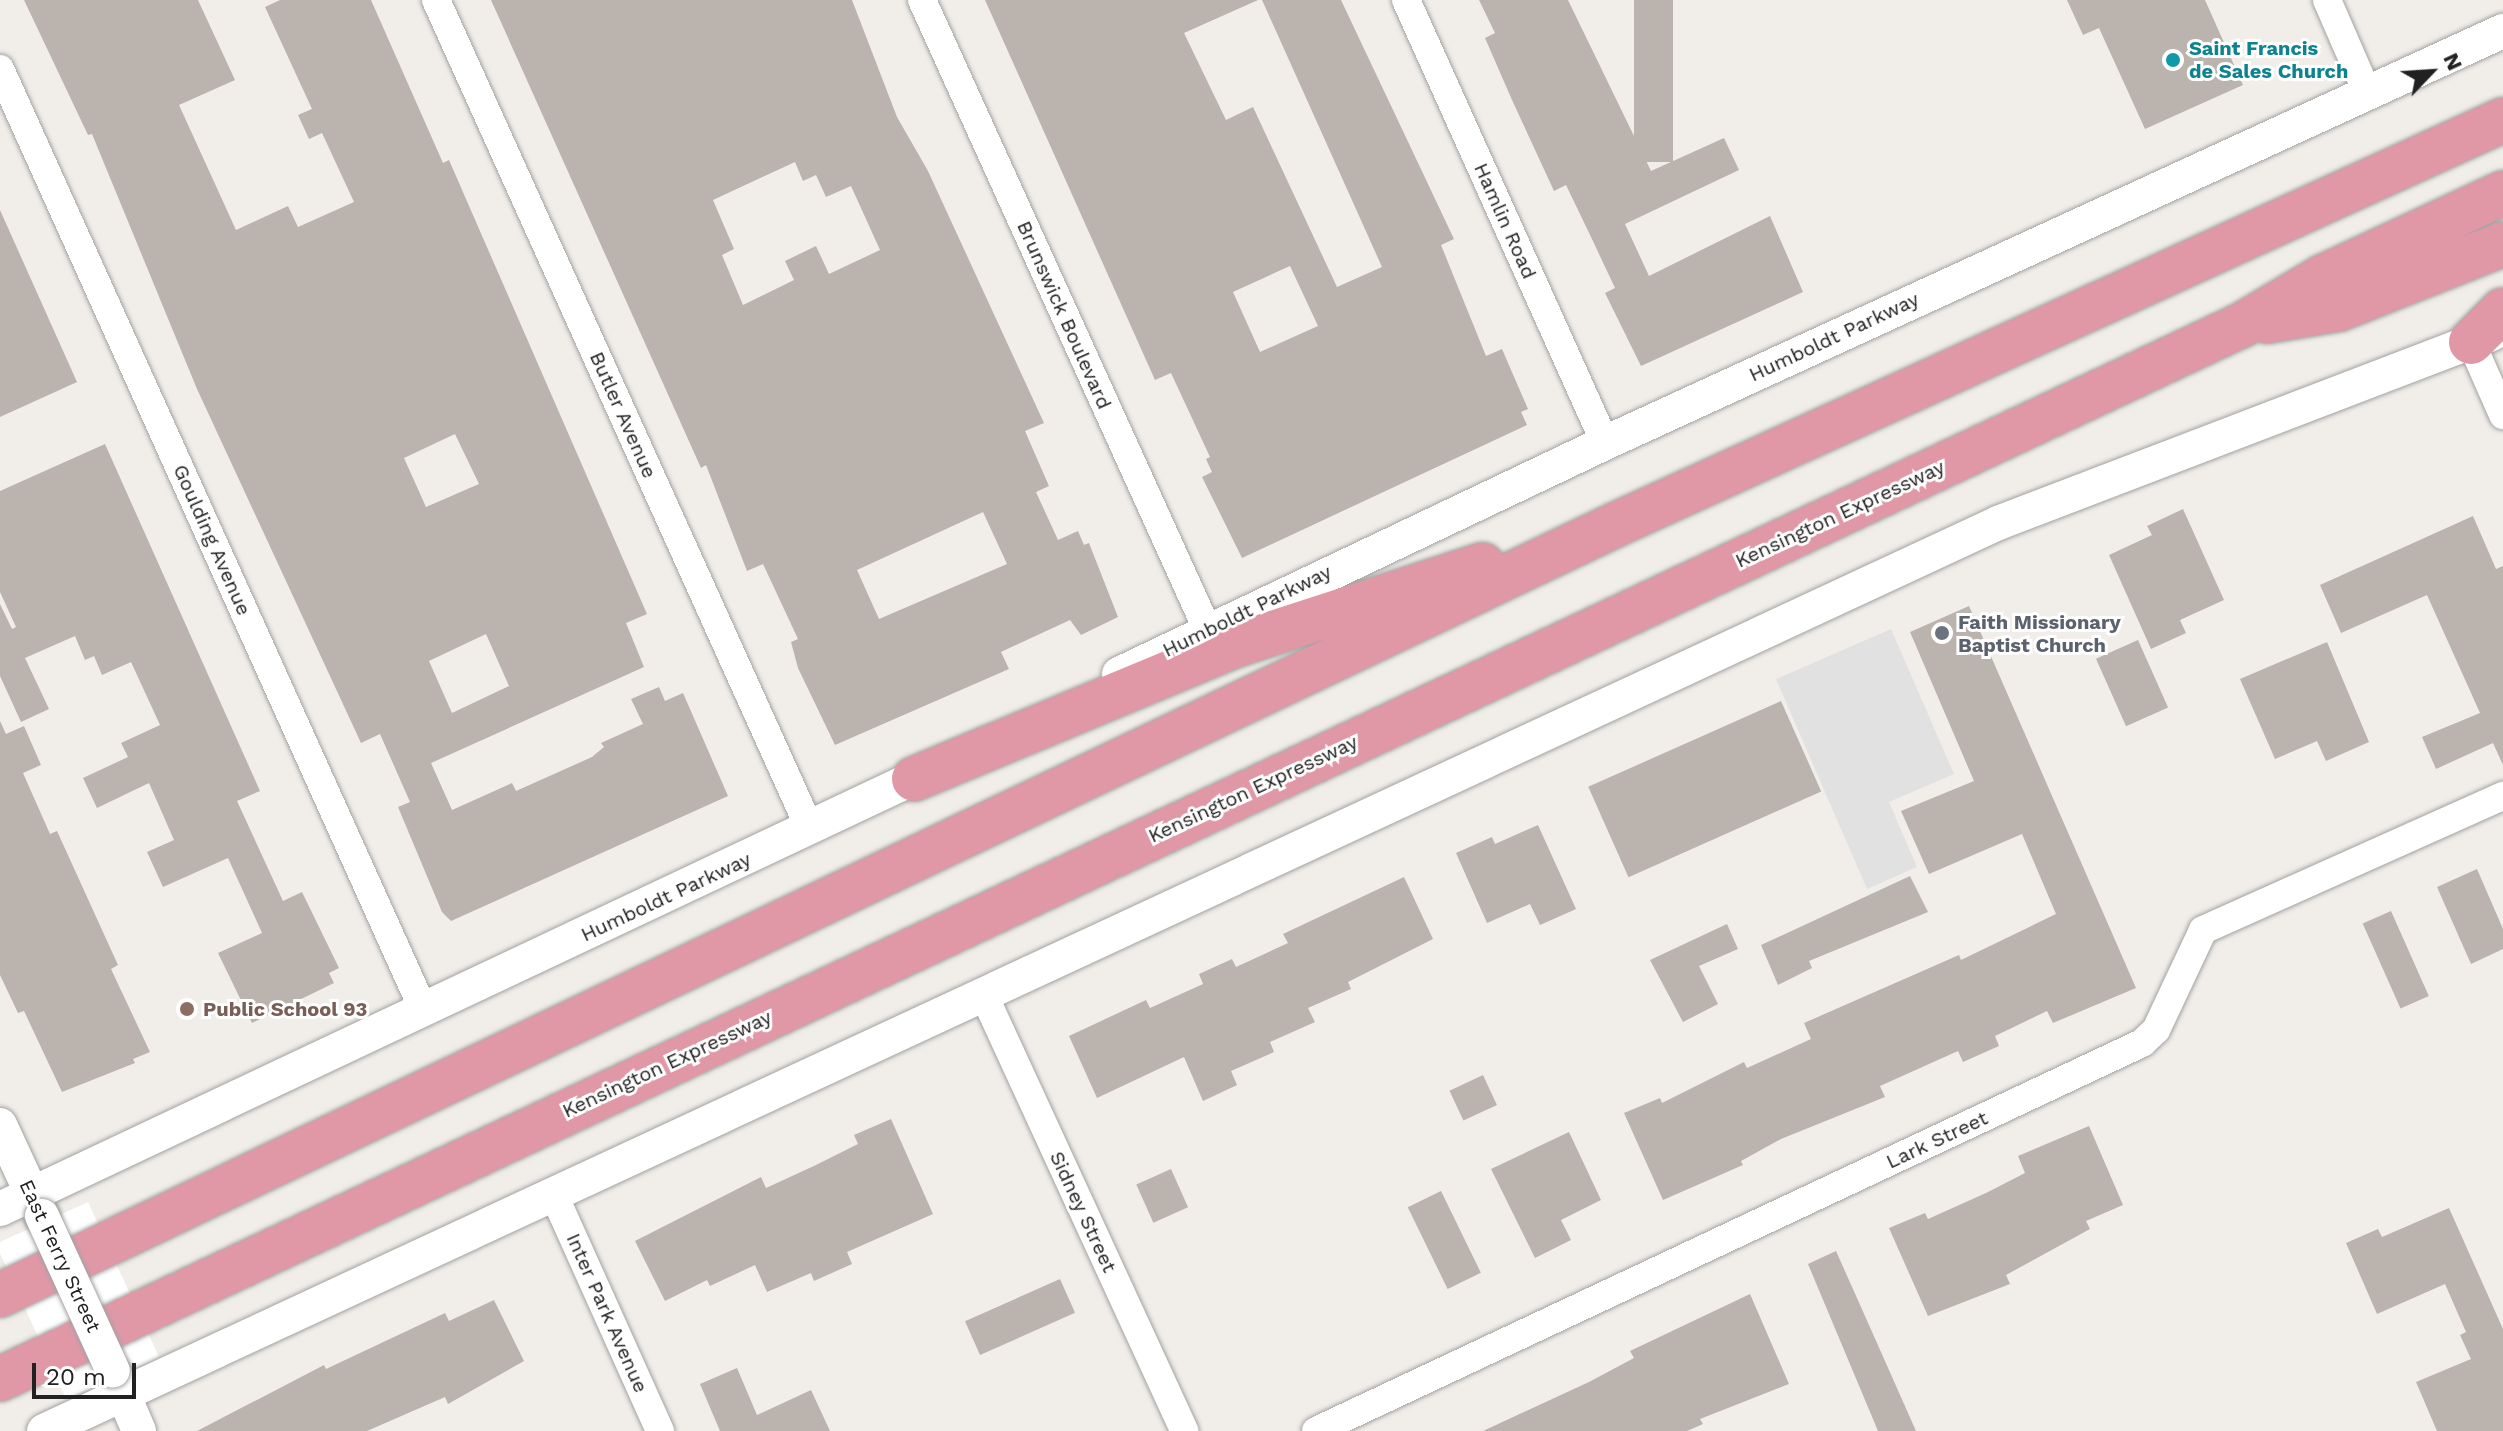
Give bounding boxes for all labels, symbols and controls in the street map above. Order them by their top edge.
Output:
north arrow [2391,32,2471,112]
place label: Saint Francis de Sales Church [2189,36,2348,83]
text: N [2438,49,2468,74]
marker: Saint Francis de Sales Church [2164,51,2182,69]
street label: Hamlin Road [1469,159,1541,283]
street label: Brunswick Boulevard [1012,217,1116,413]
street label: Humboldt Parkway [1745,287,1923,387]
street label: Butler Avenue [584,347,662,483]
street label: Kensington Expressway [1732,455,1948,573]
street label: Goulding Avenue [168,460,256,620]
street label: Humboldt Parkway [1159,560,1335,662]
place label: Faith Missionary Baptist Church [1958,610,2121,657]
marker: Faith Missionary Baptist Church [1933,624,1951,642]
street label: Kensington Expressway [1145,730,1361,848]
street label: Humboldt Parkway [577,847,755,947]
place label: Public School 93 [203,997,368,1021]
marker: Public School 93 [178,1000,196,1018]
street label: Kensington Expressway [559,1005,775,1123]
street label: Lark Street [1882,1106,1992,1174]
street label: Sidney Street [1044,1147,1122,1277]
street label: East Ferry Street [14,1176,106,1336]
street label: Inter Park Avenue [561,1229,653,1397]
scale bar [36,1347,140,1397]
text: 20 m [46,1363,106,1391]

